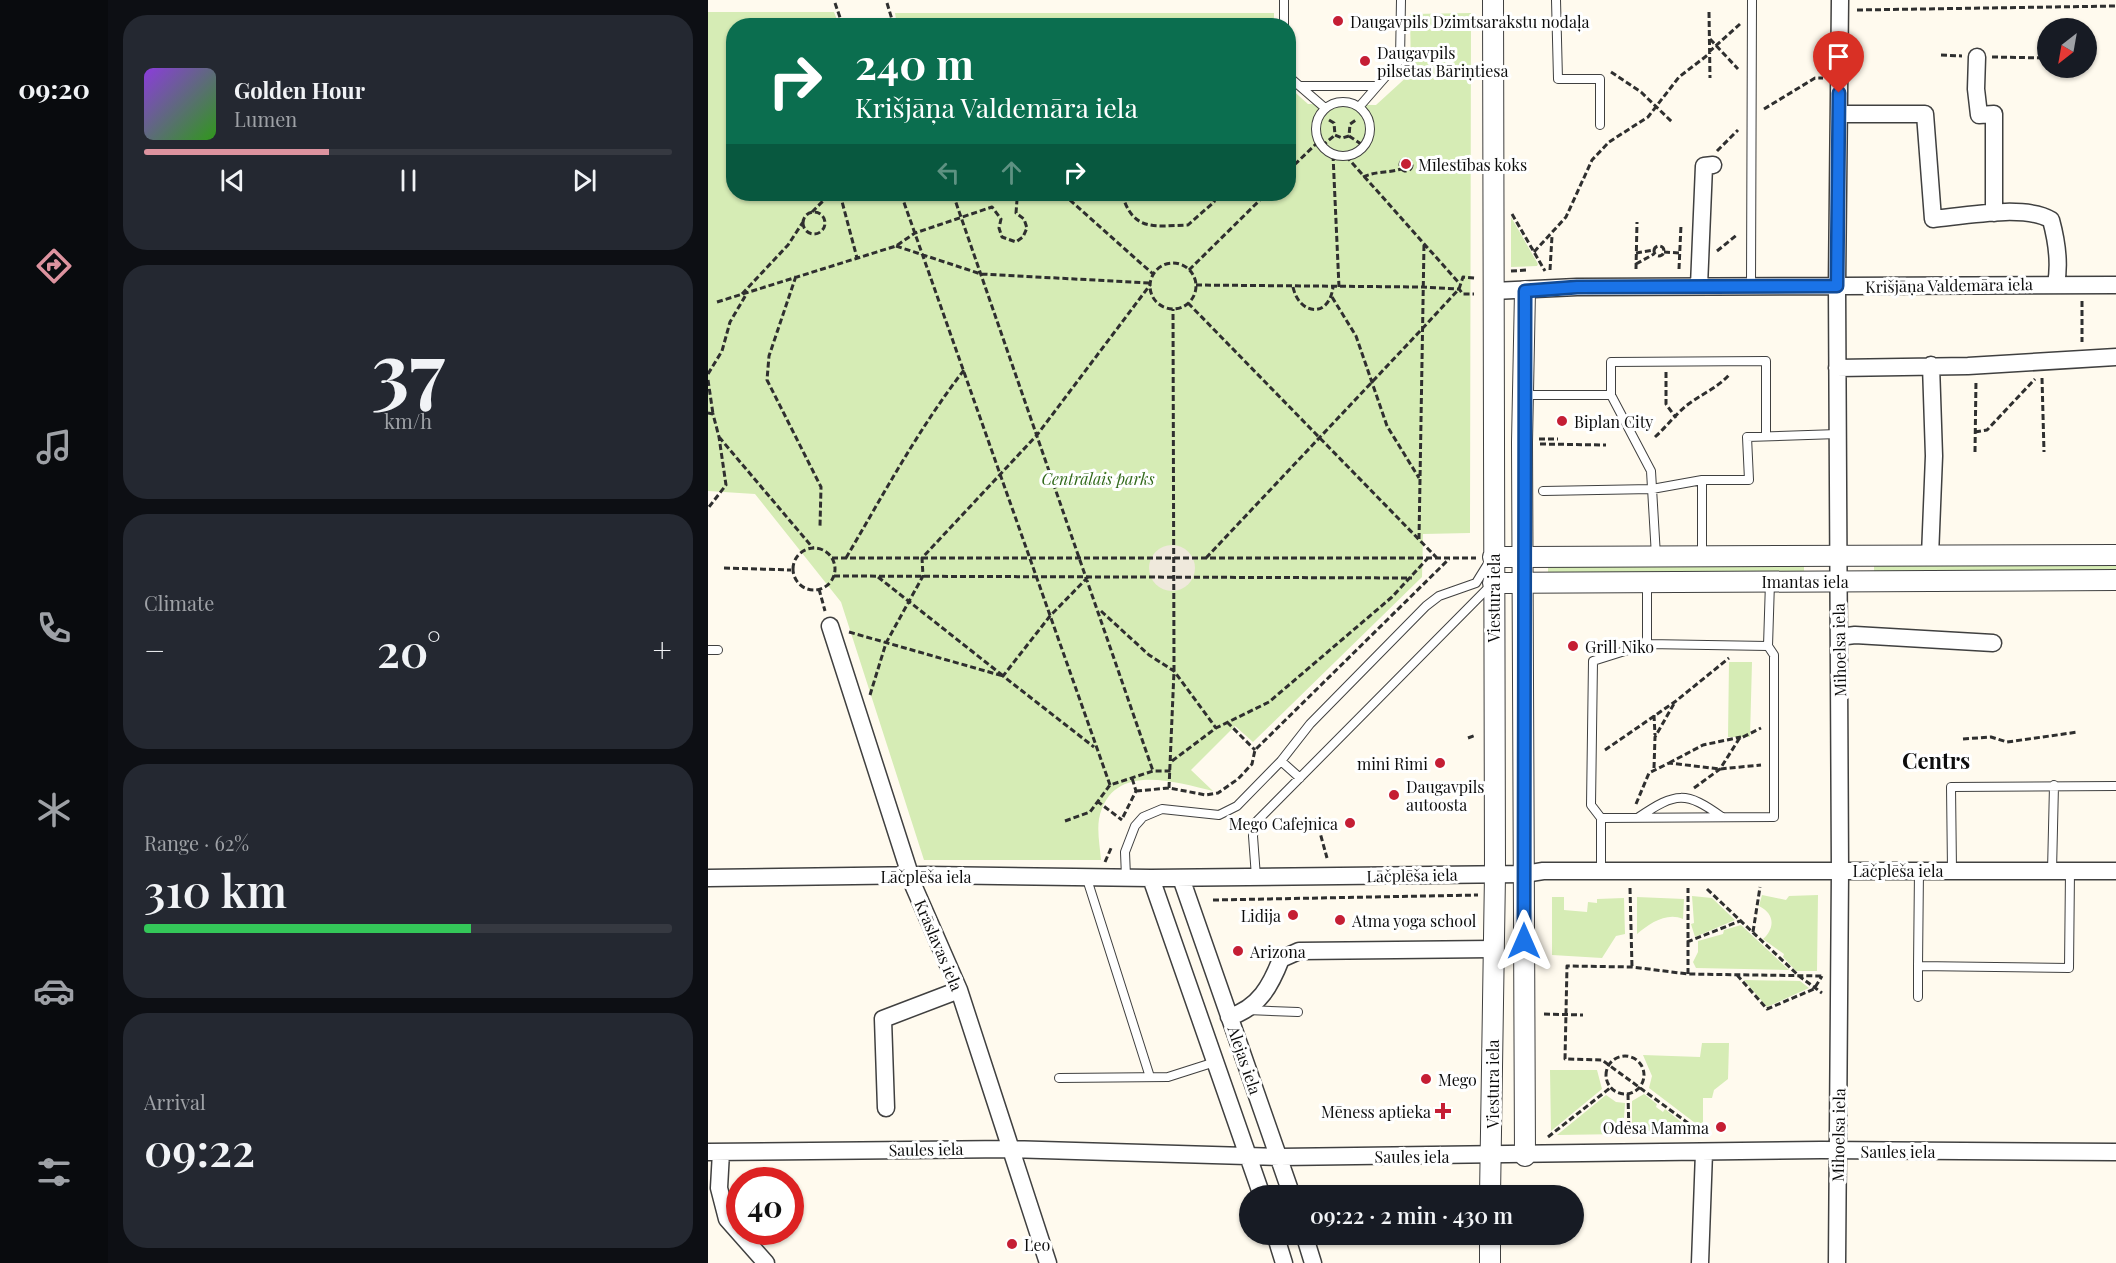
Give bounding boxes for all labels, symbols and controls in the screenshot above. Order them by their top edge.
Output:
place label: Daugavpils Dzimtsarakstu nodaļa [1350,11,1589,33]
marker: Daugavpils Dzimtsarakstu nodaļa [1331,14,1345,28]
north arrow [2037,18,2097,78]
map controls [2037,18,2097,78]
pin [1813,31,1864,93]
text: 240 m [855,35,974,91]
icon: arrive [1822,40,1855,73]
icon: right [756,42,834,120]
place label: Daugavpils pilsētas Bāriņtiesa [1377,42,1508,82]
marker: Daugavpils pilsētas Bāriņtiesa [1358,54,1372,68]
text: 09:20 [18,70,90,106]
text: Golden Hour [234,75,365,105]
text: Krišjāņa Valdemāra iela [855,89,1138,125]
text: Lumen [234,105,297,132]
place label: Mīlestības koks [1418,154,1527,175]
icon: left [932,156,965,189]
icon: ahead [995,156,1028,189]
icon: right [1058,156,1091,189]
marker: Mīlestības koks [1399,157,1413,171]
icon: previous [216,164,249,197]
icon: pause [392,164,425,197]
icon: next [568,164,601,197]
icon: directions [33,245,75,287]
street label: Krišjāņa Valdemāra iela [1865,273,2033,298]
text: 37 [371,316,445,420]
text: km/h [384,407,432,434]
place label: Biplan City [1574,411,1653,432]
marker: Biplan City [1555,414,1569,428]
icon: music [33,426,75,468]
park label: Centrālais parks [1041,468,1155,489]
street label: Viestura iela [1483,554,1504,643]
street label: Imantas iela [1761,571,1849,592]
text: Climate [144,589,214,616]
street label: Mihoelsa iela [1828,603,1850,697]
icon: phone [33,607,75,649]
text: 20° [377,619,441,679]
text: − [144,627,165,671]
text: + [653,627,672,671]
place label: Grill Niko [1585,636,1654,657]
marker: Grill Niko [1566,639,1580,653]
district label: Centrs [1902,745,1970,775]
place label: mini Rimi [1357,753,1428,774]
marker: mini Rimi [1433,756,1447,770]
place label: Daugavpils autoosta [1406,776,1484,815]
marker: Daugavpils autoosta [1387,788,1401,802]
icon: climate [33,789,75,831]
place label: Mego Cafejnica [1229,813,1338,834]
marker: Mego Cafejnica [1343,816,1357,830]
text: Range · 62% [144,829,249,856]
text: 310 km [144,859,287,919]
street label: Lāčplēša iela [1852,860,1944,881]
street label: Lāčplēša iela [1366,864,1458,886]
street label: Lāčplēša iela [880,866,972,887]
street label: Krāslavas iela [910,896,968,994]
place label: Lidija [1241,905,1281,926]
marker: Lidija [1286,908,1300,922]
position arrow [1492,909,1556,973]
place label: Atma yoga school [1351,910,1477,931]
marker: Atma yoga school [1333,913,1347,927]
place label: Arizona [1249,941,1306,962]
marker: Arizona [1231,944,1245,958]
icon: car [33,970,75,1012]
street label: Alejas iela [1223,1022,1267,1097]
street label: Viestura iela [1482,1040,1503,1129]
place label: Mego [1438,1069,1477,1090]
marker: Mego [1419,1072,1433,1086]
text: Arrival [144,1088,206,1115]
street label: Mihoelsa iela [1827,1088,1849,1182]
place label: Mēness aptieka [1321,1101,1431,1122]
marker: Mēness aptieka [1436,1104,1450,1118]
place label: Odesa Mamma [1603,1117,1709,1138]
text: 09:22 [144,1118,255,1178]
marker: Odesa Mamma [1714,1120,1728,1134]
street label: Saules iela [888,1138,964,1160]
street label: Saules iela [1861,1141,1935,1162]
street label: Saules iela [1375,1146,1449,1167]
icon: filters [33,1151,75,1193]
speed limit sign: 40 [726,1167,804,1245]
text: 09:22 · 2 min · 430 m [1310,1200,1513,1230]
place label: Leo [1024,1234,1051,1255]
marker: Leo [1005,1237,1019,1251]

